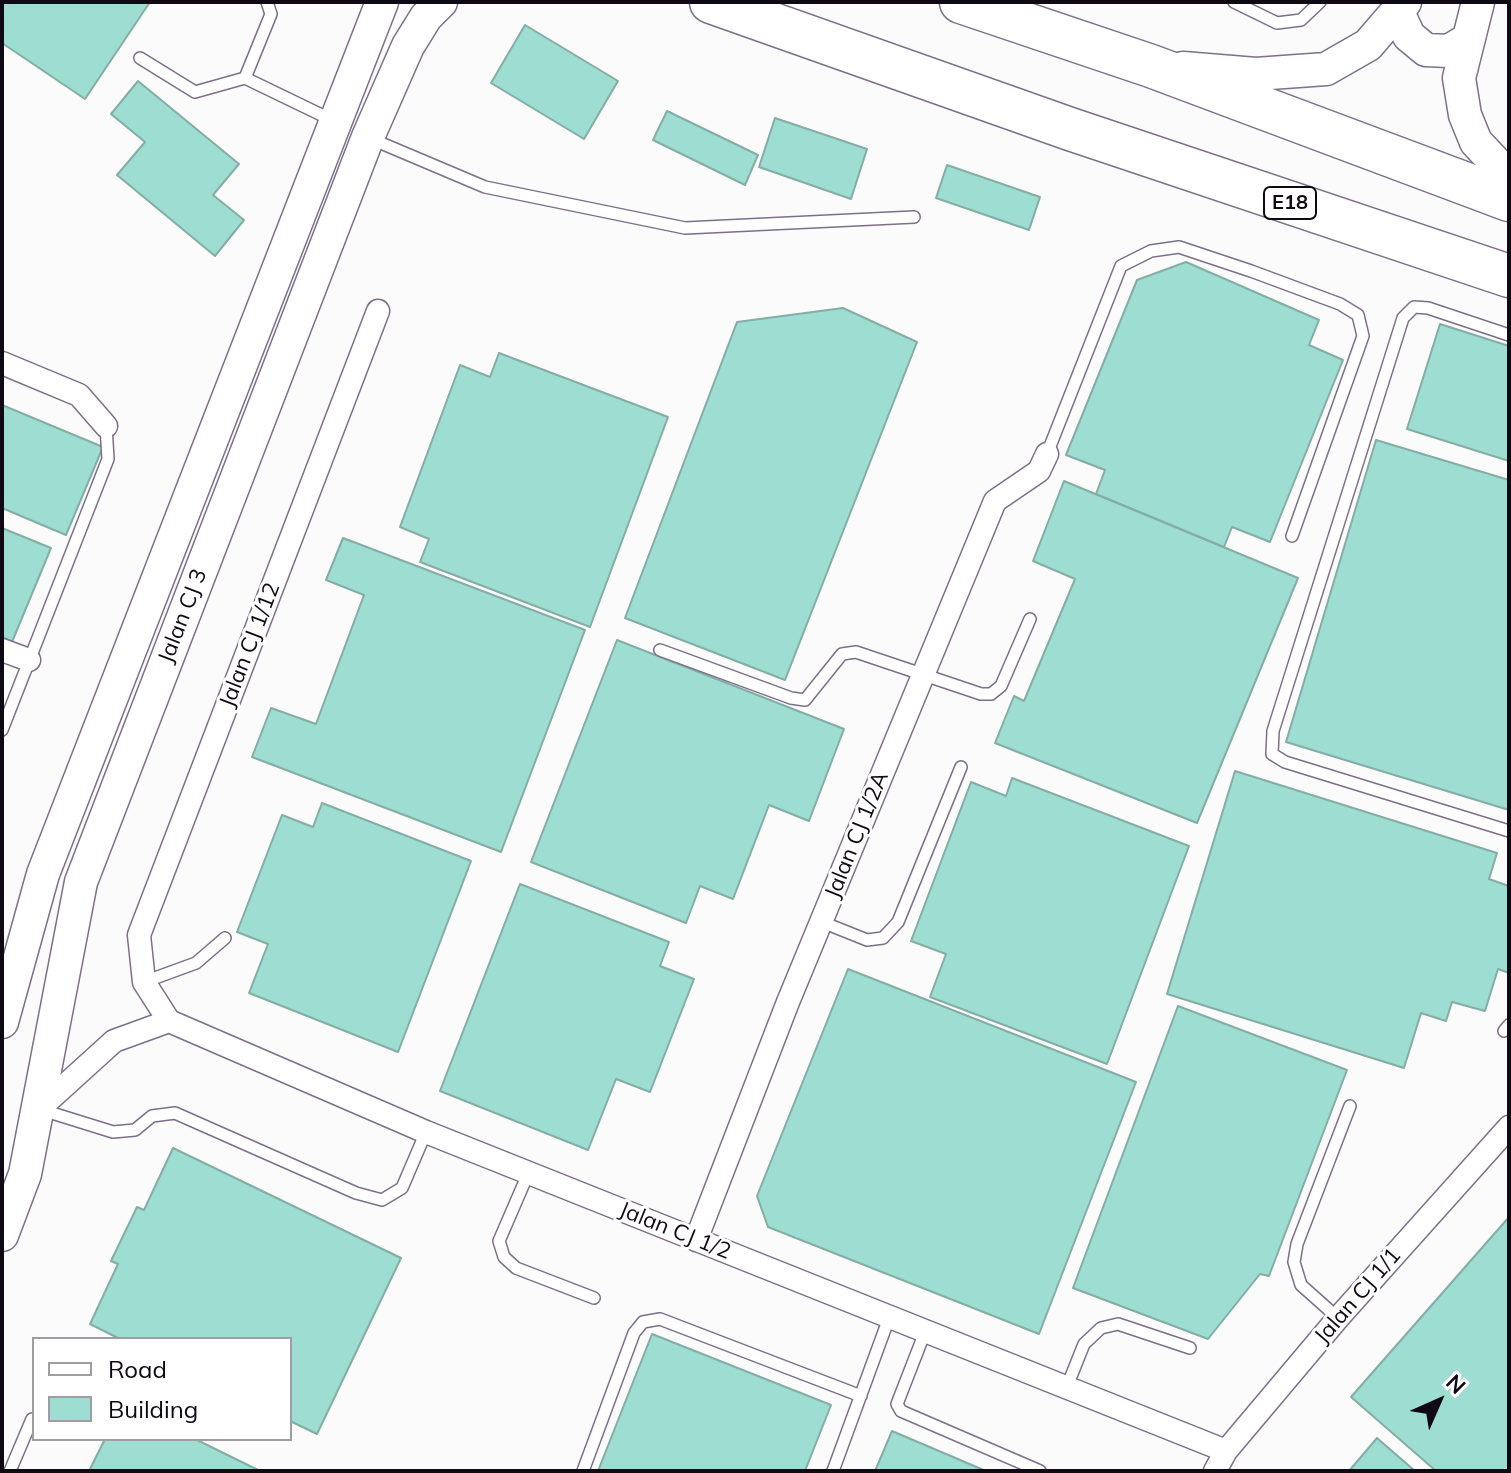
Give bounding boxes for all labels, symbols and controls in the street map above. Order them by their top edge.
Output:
road number: E18 [1264,187,1316,219]
street label: Jalan CJ 3 [153,565,213,667]
street label: Jalan CJ 1/12 [214,579,286,711]
street label: Jalan CJ 1/2A [820,768,894,902]
street label: Jalan CJ 1/2 [615,1197,735,1265]
street label: Jalan CJ 1/1 [1309,1243,1407,1349]
legend [32,1337,292,1441]
text: Road [108,1354,167,1384]
north arrow [1399,1361,1479,1441]
text: N [1440,1368,1472,1400]
text: Building [108,1394,198,1424]

